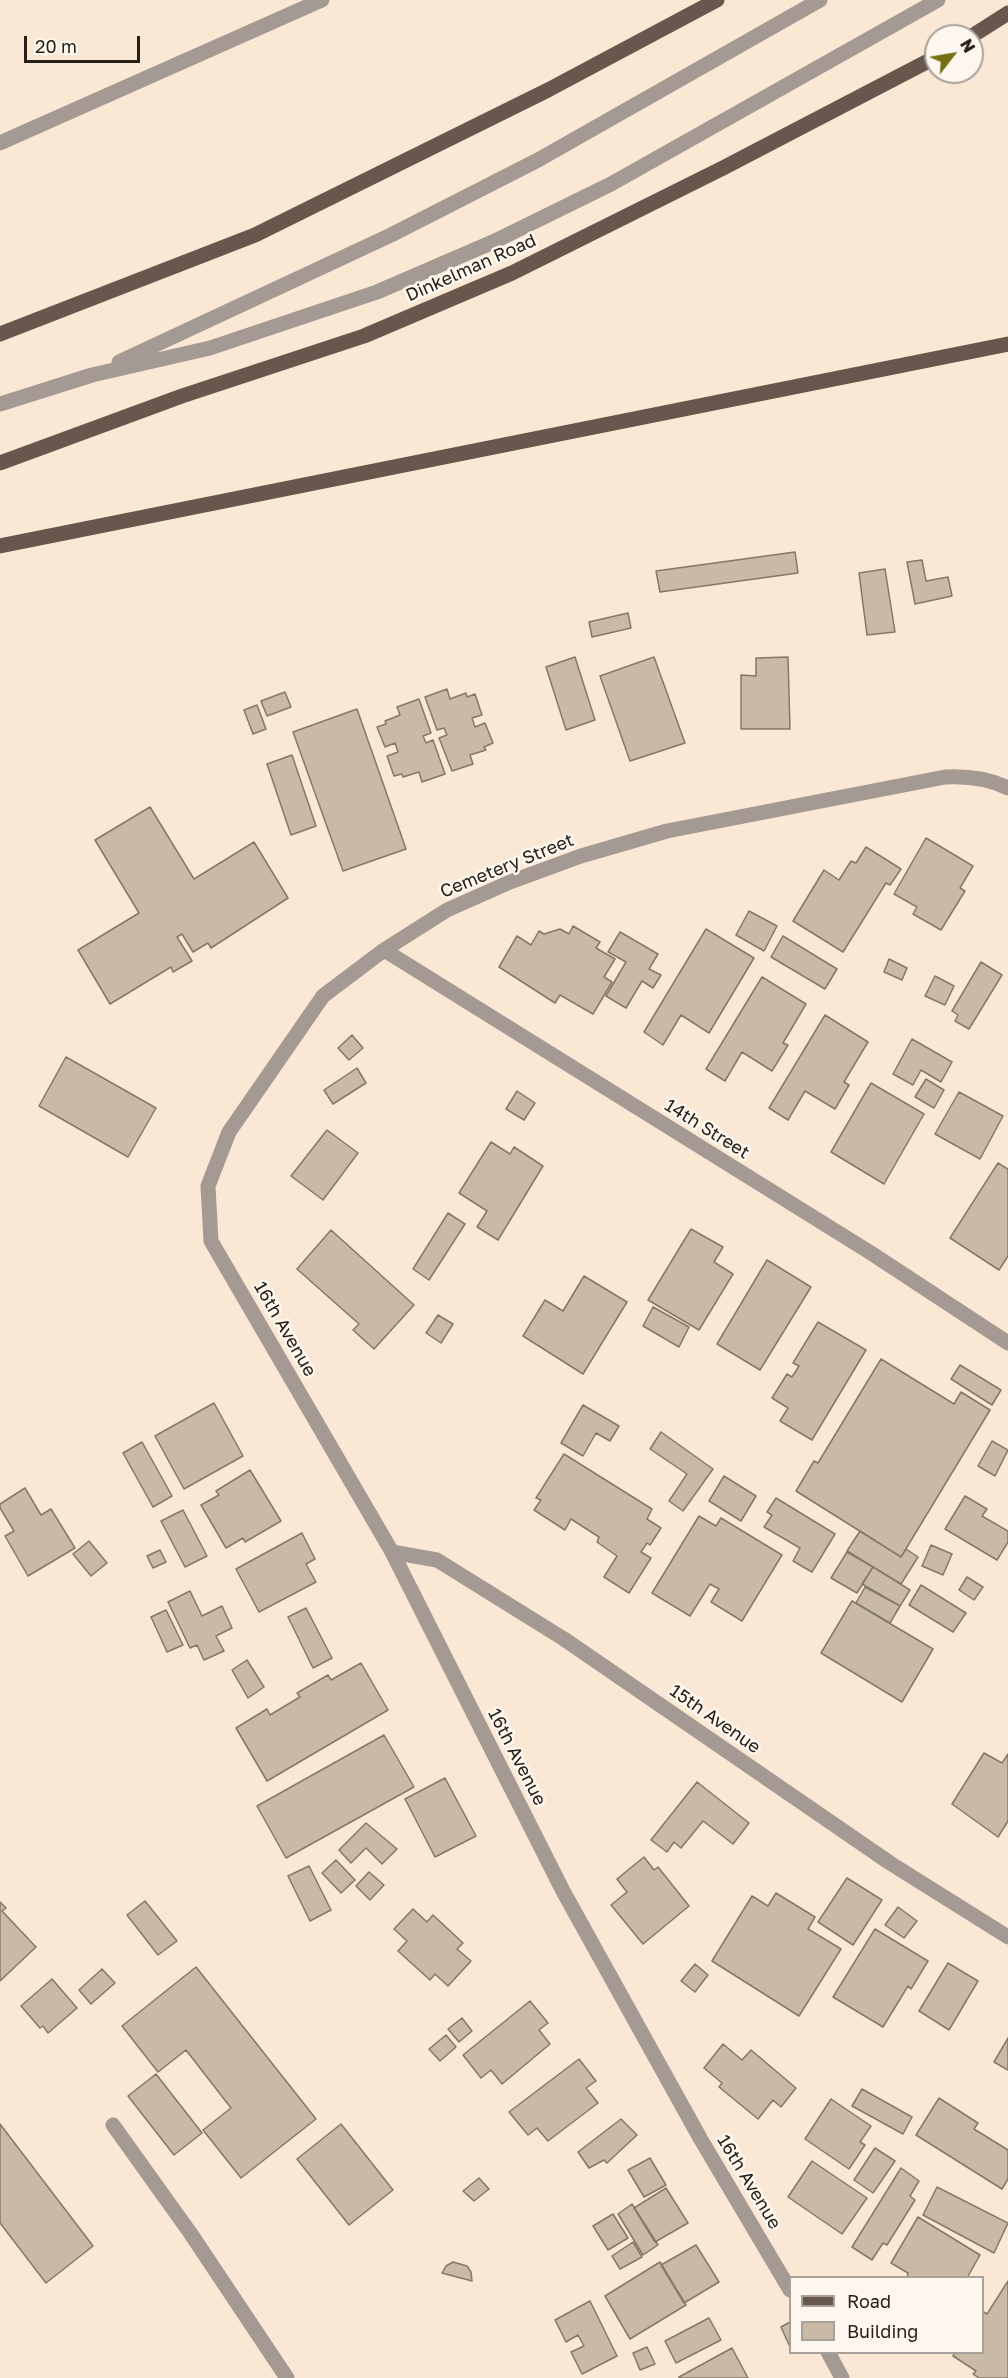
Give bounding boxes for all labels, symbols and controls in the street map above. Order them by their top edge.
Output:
scale bar [27,24,142,62]
north arrow [924,24,984,84]
text: 20 m [35,35,77,57]
text: N [956,35,979,56]
street label: Dinkelman Road [403,230,539,306]
street label: Cemetery Street [437,829,577,903]
street label: 14th Street [661,1094,753,1164]
street label: 16th Avenue [249,1278,321,1380]
street label: 15th Avenue [666,1680,764,1758]
street label: 16th Avenue [483,1705,551,1809]
street label: 16th Avenue [712,2131,786,2233]
legend [789,2276,984,2354]
text: Road [847,2290,891,2312]
text: Building [847,2320,918,2342]

